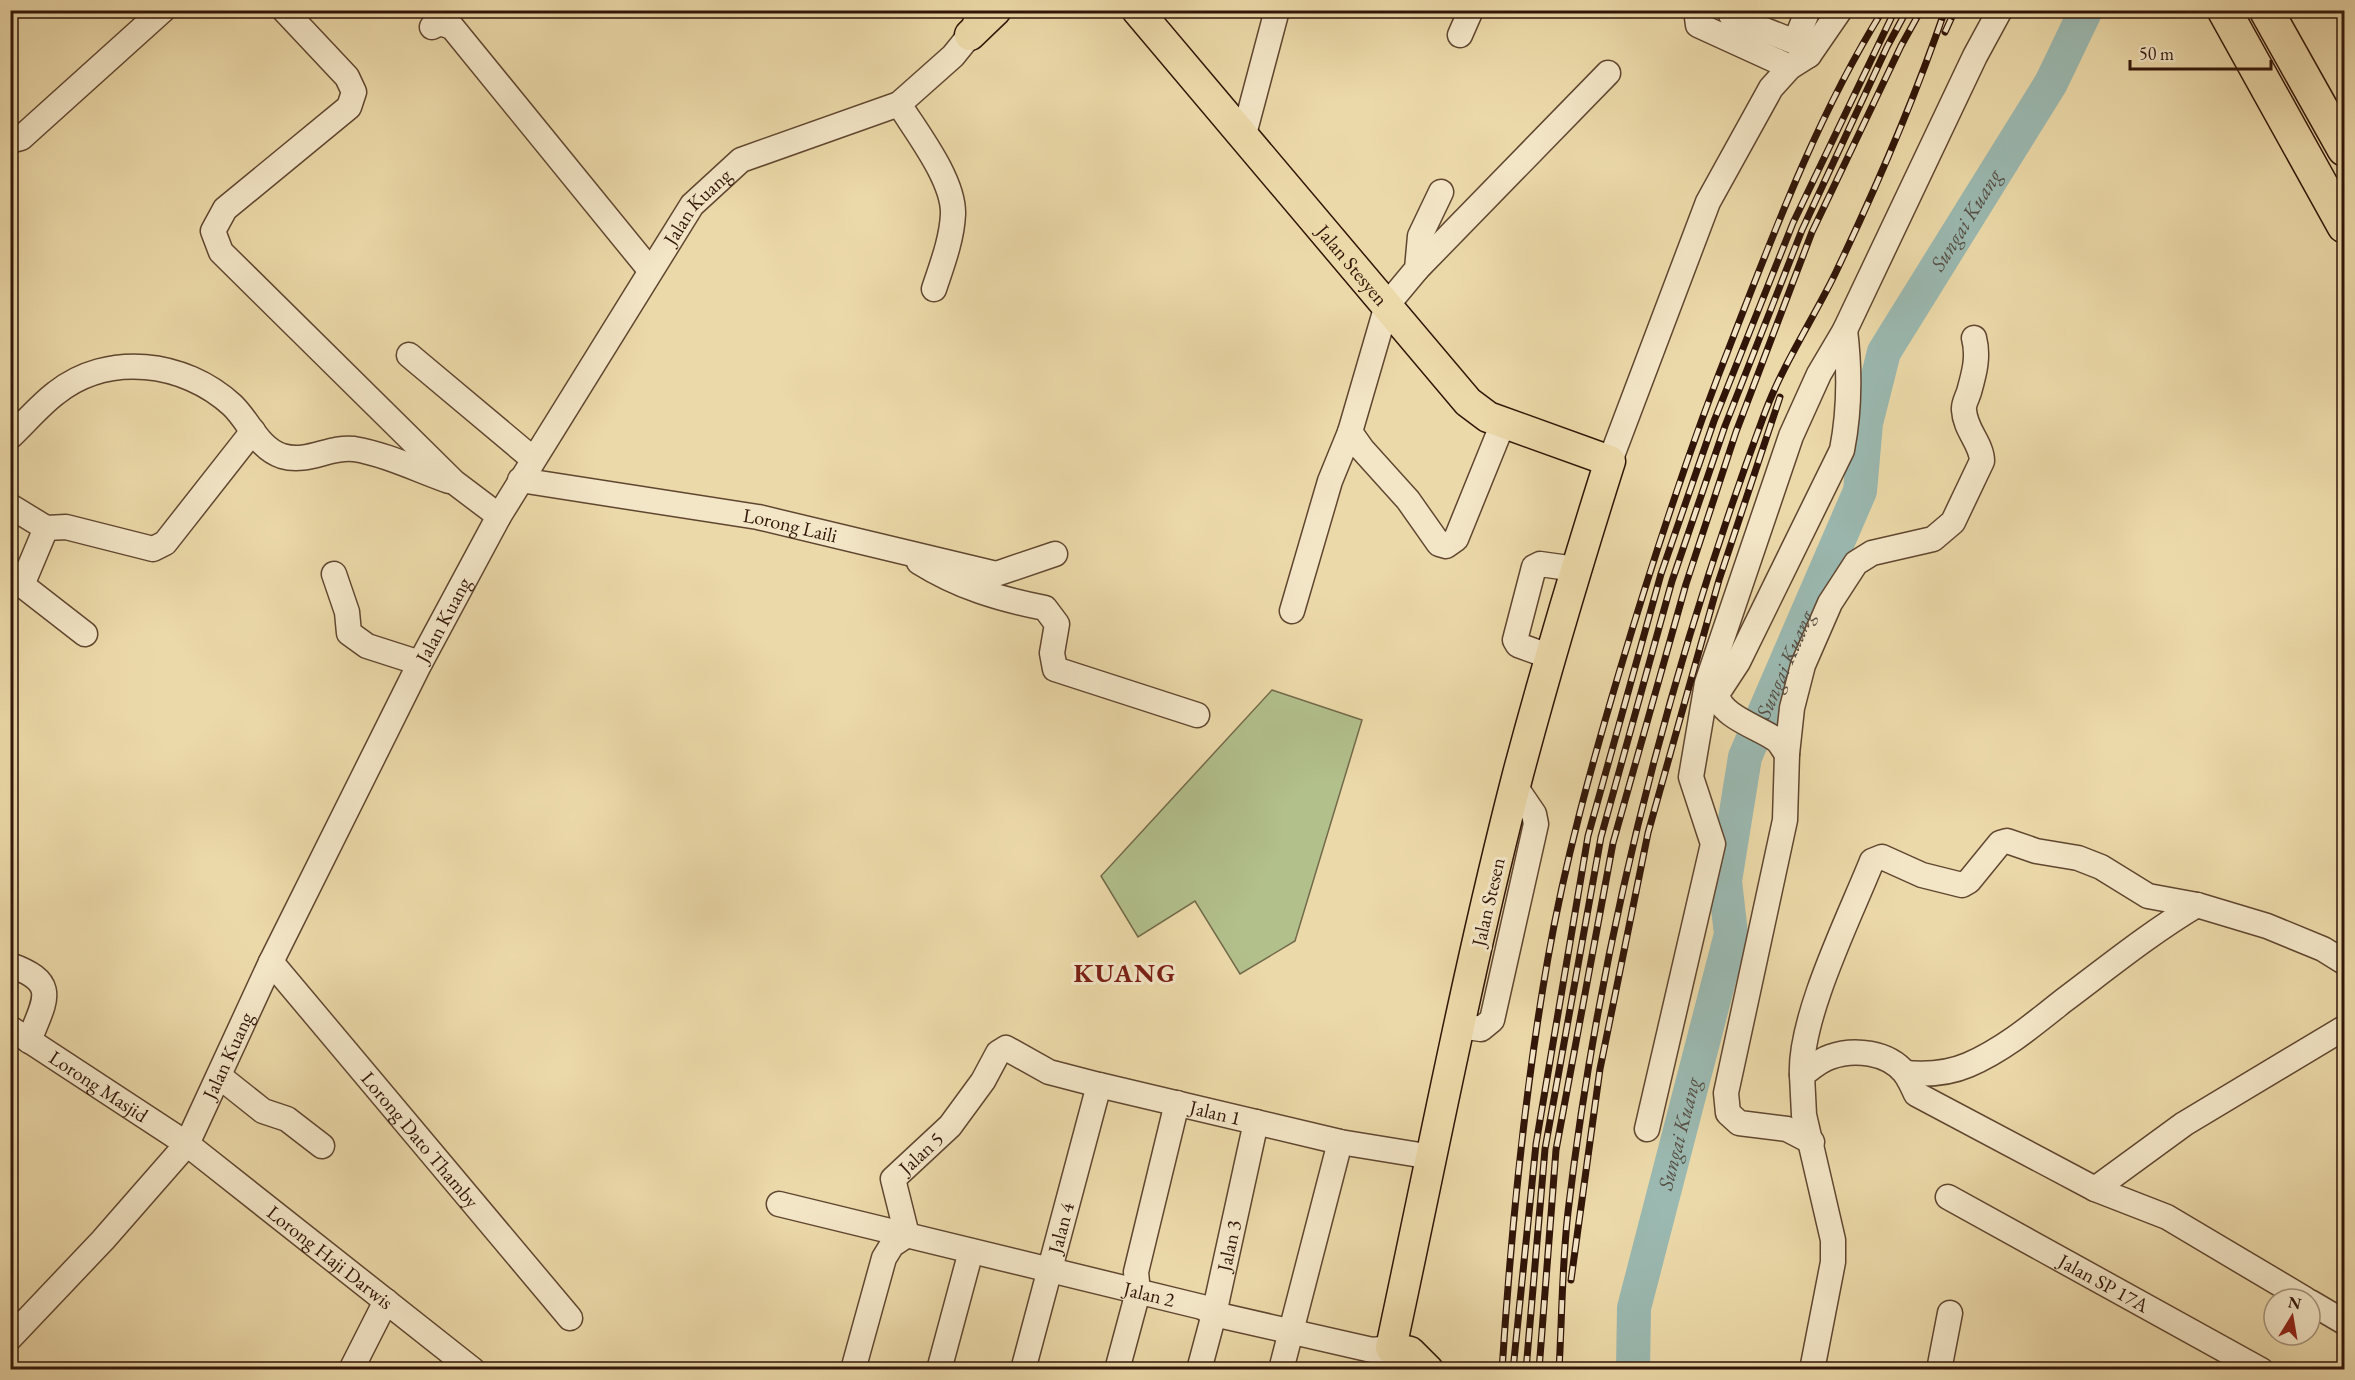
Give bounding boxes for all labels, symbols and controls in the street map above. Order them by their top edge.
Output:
scale bar [2130,33,2271,71]
text: 50 m [2139,42,2174,65]
street label: Jalan Kuang [656,162,737,252]
water label: Sungai Kuang [1923,163,2008,277]
street label: Jalan Stesyen [1309,218,1394,312]
street label: Lorong Laili [741,502,840,549]
street label: Jalan Kuang [409,572,477,669]
water label: Sungai Kuang [1749,605,1820,723]
street label: Jalan Stesen [1465,855,1511,951]
district label: KUANG [1073,956,1177,990]
street label: Jalan Kuang [196,1007,259,1105]
street label: Lorong Masjid [44,1044,154,1128]
street label: Lorong Dato Thamby [355,1066,485,1213]
water label: Sungai Kuang [1651,1073,1707,1194]
street label: Jalan 1 [1185,1093,1244,1131]
street label: Jalan 5 [892,1126,949,1181]
street label: Lorong Haji Darwis [262,1199,398,1315]
street label: Jalan 4 [1041,1199,1080,1258]
street label: Jalan 3 [1210,1218,1247,1276]
street label: Jalan SP 17A [2052,1247,2154,1319]
street label: Jalan 2 [1119,1275,1178,1313]
north arrow [2262,1287,2322,1347]
text: N [2286,1291,2303,1314]

